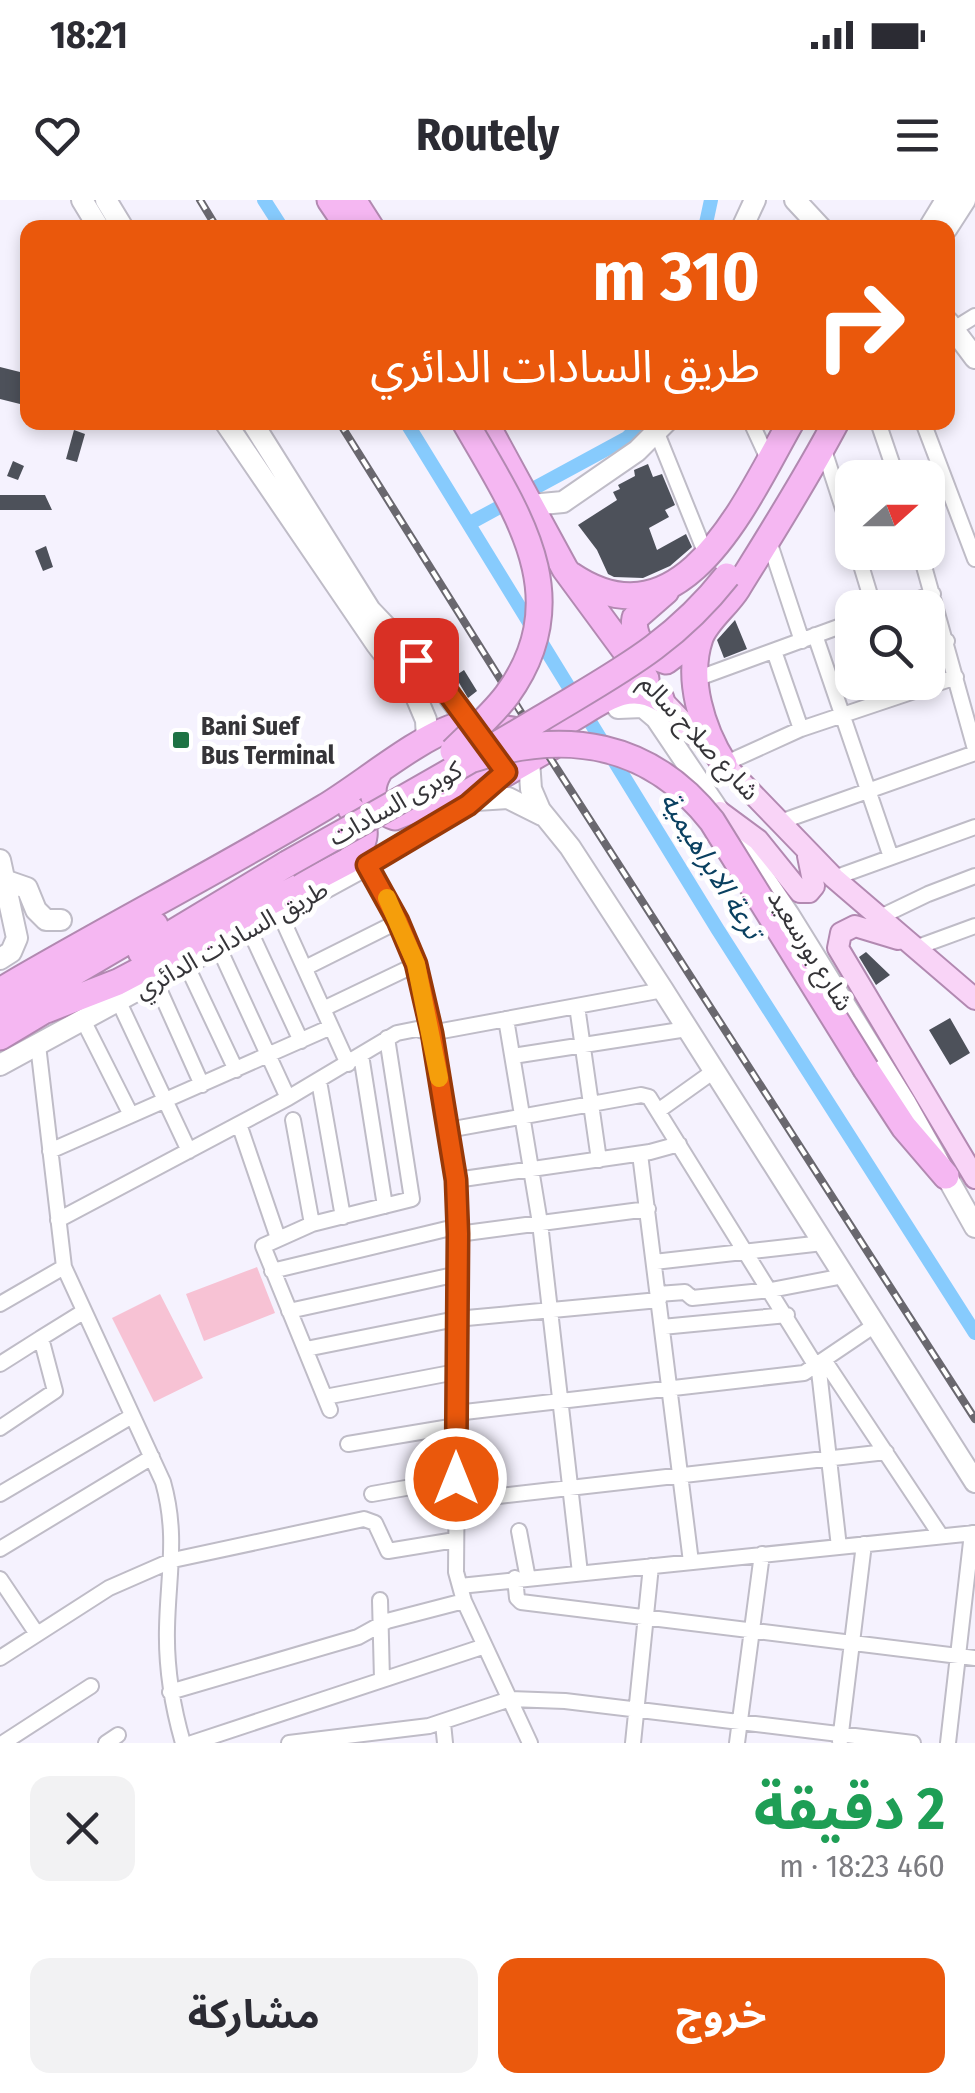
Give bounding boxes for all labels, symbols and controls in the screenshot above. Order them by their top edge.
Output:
text: 18:21 [50,12,128,58]
icon: heart [30,108,85,163]
text: Routely [416,108,559,162]
icon: menu [890,108,945,163]
text: 310 m [592,235,760,319]
icon: right [795,260,925,390]
text: طريق السادات الدائري [370,340,760,394]
north arrow [835,460,945,570]
map controls [835,460,945,700]
button: search [835,590,945,700]
pin [374,618,459,703]
icon: arrive [389,633,444,688]
street label: شارع صلاح سالم [630,668,765,810]
place label: Bani Suef Bus Terminal [201,712,335,771]
marker: Bani Suef Bus Terminal [170,729,192,751]
street label: كوبرى السادات [324,755,468,853]
water label: ترعة الابراهيمية [653,786,772,948]
street label: طريق السادات الدائري [130,874,335,1009]
street label: شارع بورسعيد [759,885,859,1018]
position arrow [404,1427,508,1531]
text: 2 دقيقة [754,1773,945,1845]
button: close [30,1776,135,1881]
text: 460 m · 18:23 [779,1847,945,1885]
button: مشاركة [30,1958,478,2073]
button: خروج [498,1958,945,2073]

